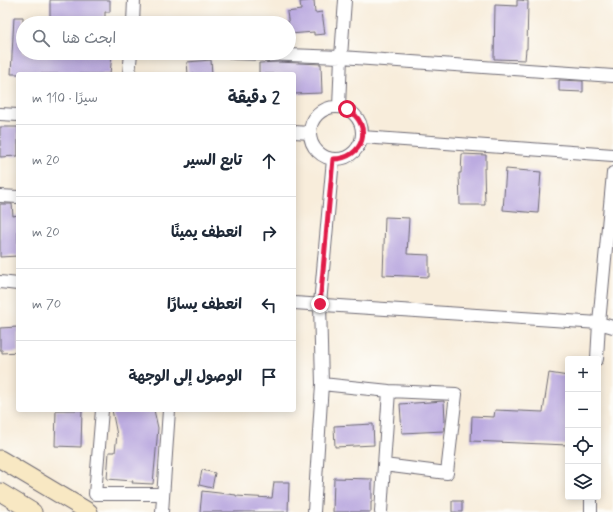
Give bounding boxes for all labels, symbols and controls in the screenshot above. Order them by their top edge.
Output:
search box [16,16,296,60]
icon: search [30,27,52,49]
text: ابحث هنا [62,29,116,49]
text: 2 دقيقة [228,87,280,109]
text: سيرًا · 110 m [32,90,98,107]
route start [338,100,356,118]
icon: ahead [258,150,280,172]
text: تابع السير [184,151,242,171]
text: 20 m [32,152,60,169]
icon: right [258,222,280,244]
text: انعطف يمينًا [171,223,242,243]
text: 20 m [32,224,60,241]
icon: left [258,294,280,316]
text: انعطف يسارًا [167,295,242,315]
route end [311,295,329,313]
text: 70 m [32,296,61,313]
map controls [565,356,601,500]
button: + [565,356,601,392]
icon: arrive [258,366,280,388]
text: الوصول إلى الوجهة [128,367,242,387]
button: − [565,392,601,428]
button: locate [565,428,601,464]
button: layers [565,464,601,500]

